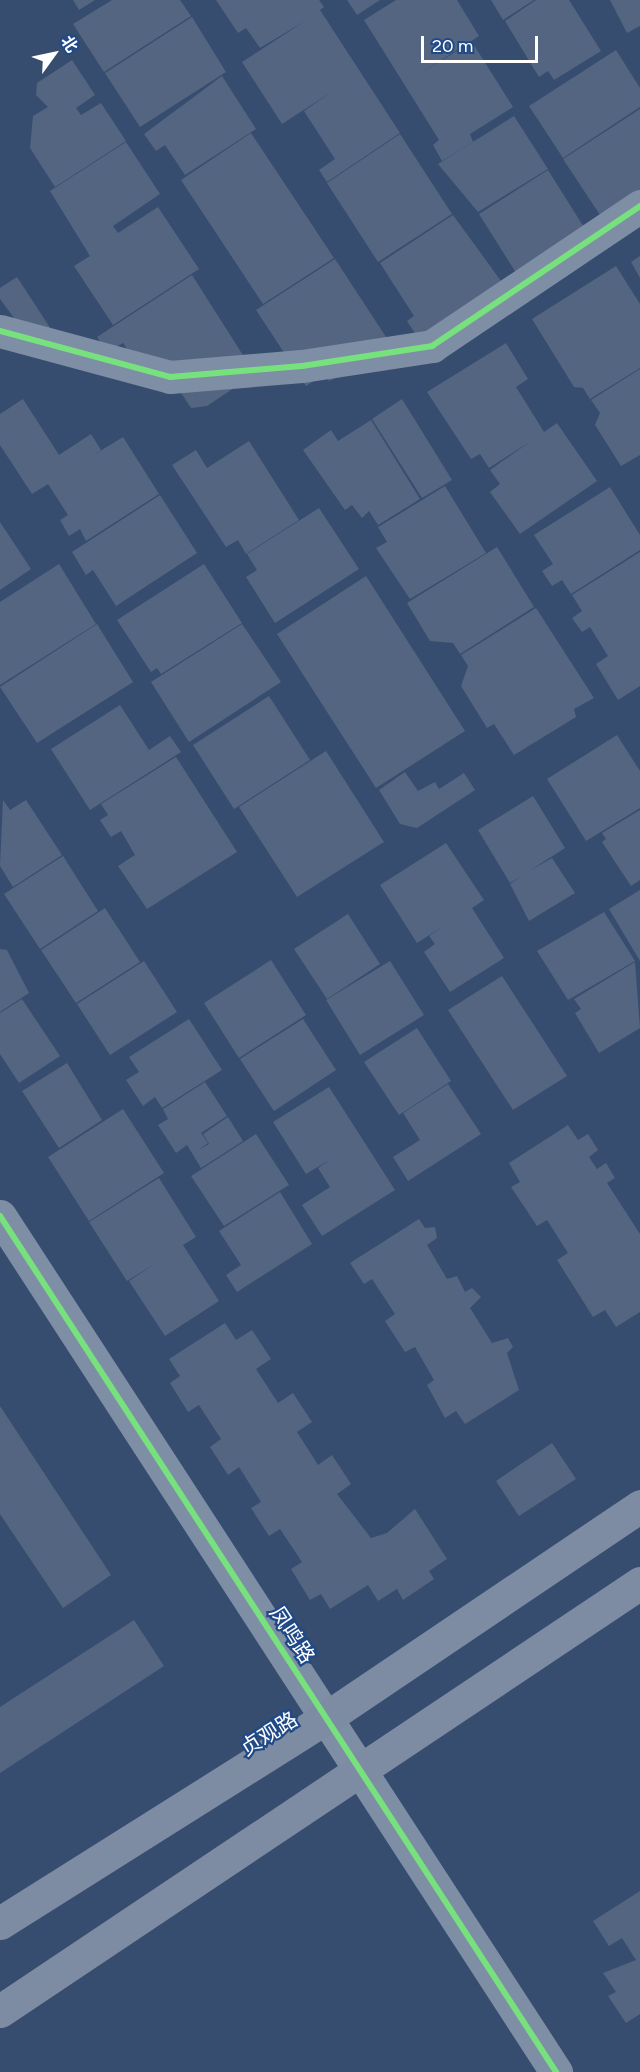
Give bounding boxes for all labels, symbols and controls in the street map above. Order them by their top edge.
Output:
north arrow [24,24,84,84]
scale bar [424,24,541,62]
text: 北 [57,32,82,56]
text: 20 m [432,35,473,57]
street label: 凤鸣路 [264,1602,320,1668]
street label: 贞观路 [236,1707,302,1761]

